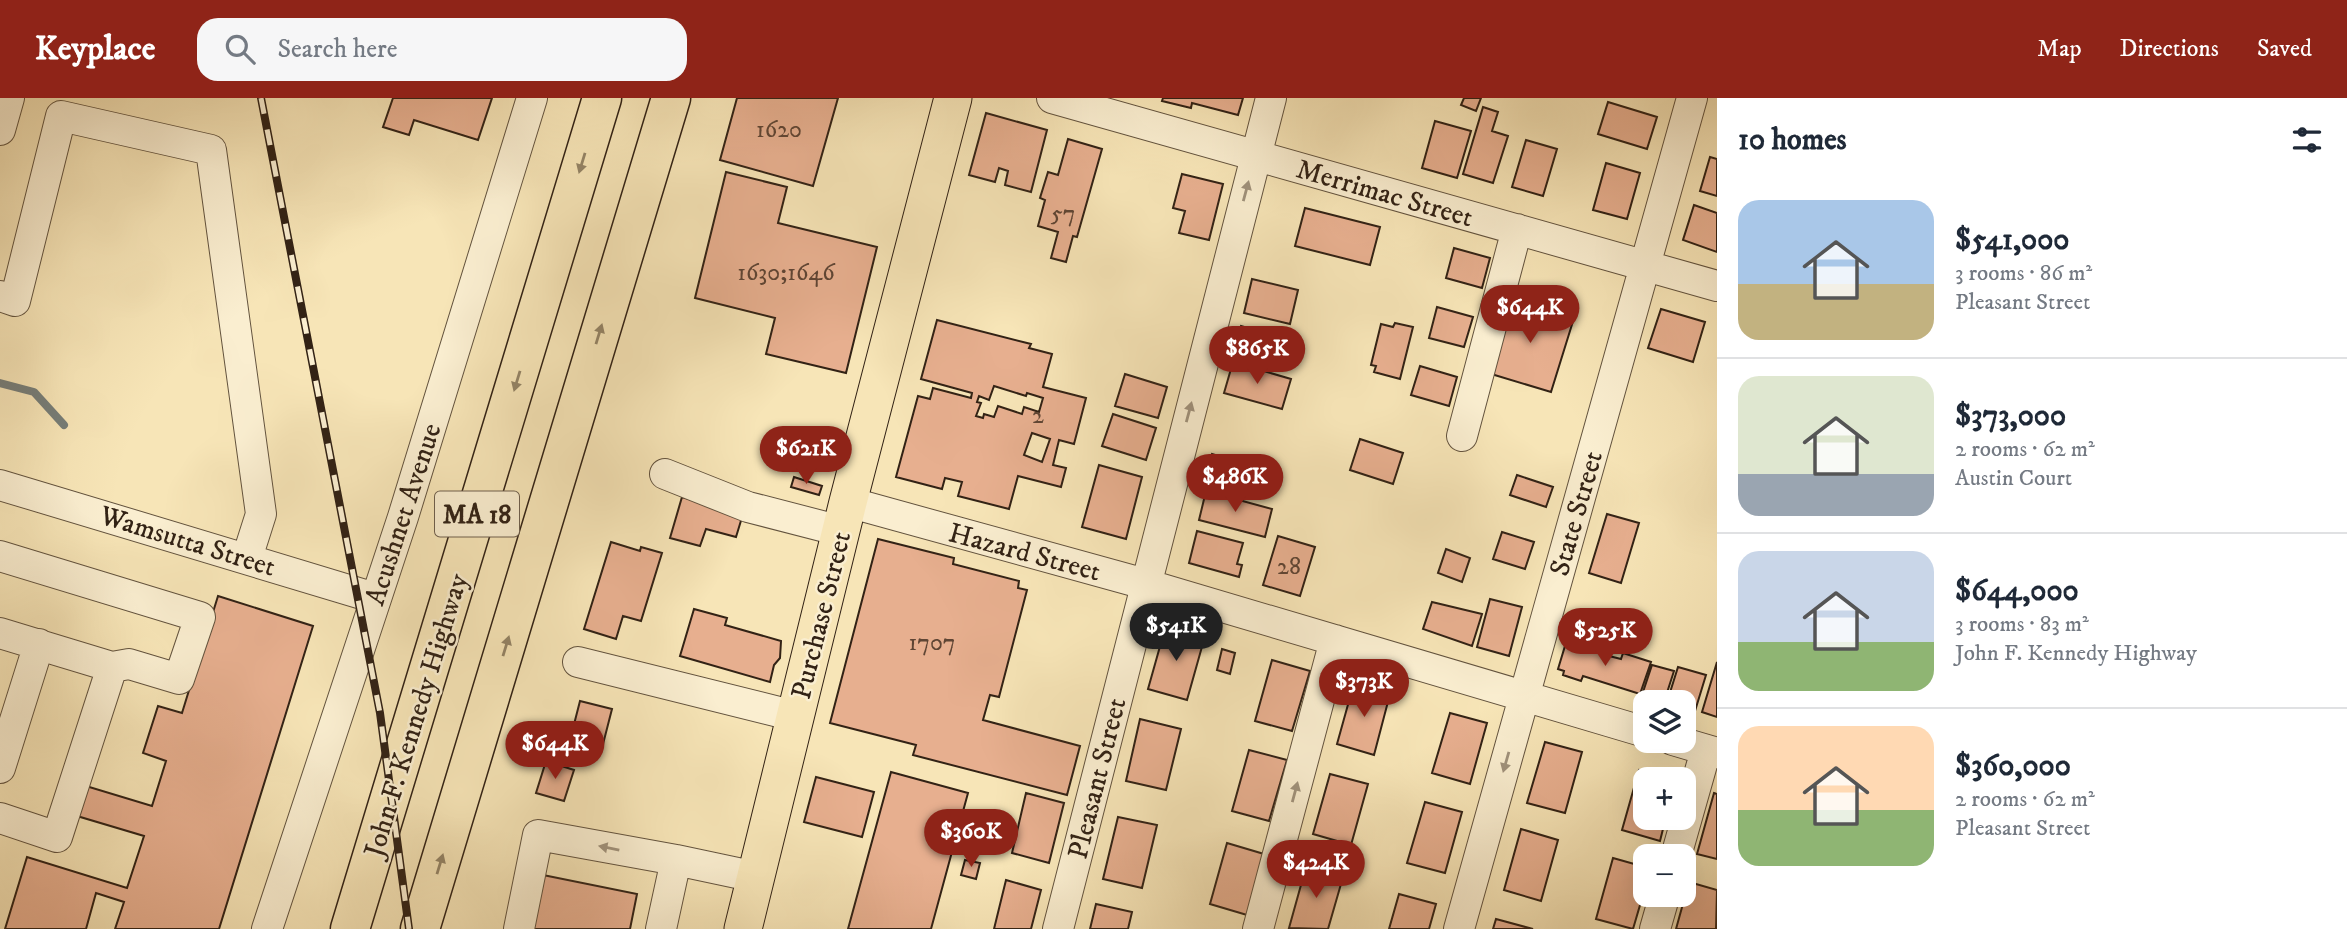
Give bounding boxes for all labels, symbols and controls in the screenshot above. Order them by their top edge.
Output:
search box [197,18,687,81]
text: Keyplace [35,29,155,70]
icon: search [221,30,259,68]
text: Search here [277,33,398,66]
text: Map [2037,34,2082,64]
text: Directions [2120,34,2219,64]
text: Saved [2257,34,2312,64]
house number: 1620 [756,115,802,145]
icon: filters [2288,121,2326,159]
text: 10 homes [1738,122,1847,159]
street label: Merrimac Street [1292,152,1477,235]
one-way arrow [576,153,586,174]
one-way arrow [1241,180,1252,202]
house number: 57 [1051,199,1075,229]
text: $541,000 [1955,222,2069,259]
icon: home [1794,228,1878,312]
house number: 1630;1646 [737,258,836,288]
text: 3 rooms · 86 m² [1955,259,2092,288]
pin: $644K [1481,286,1579,345]
text: Pleasant Street [1955,288,2090,317]
text: $644K [1496,293,1564,322]
one-way arrow [594,323,604,344]
pin: $865K [1208,327,1306,386]
text: $865K [1225,334,1289,363]
one-way arrow [511,371,521,392]
text: $373,000 [1955,398,2066,435]
one-way arrow [1184,400,1195,422]
house number: 2 [1032,401,1044,431]
icon: home [1794,404,1878,488]
street label: Acushnet Avenue [358,419,449,610]
pin: $621K [757,426,855,486]
text: $621K [776,434,836,463]
text: 2 rooms · 62 m² [1955,435,2095,464]
street label: State Street [1542,447,1611,580]
pin: $486K [1186,454,1284,514]
text: $486K [1202,462,1268,491]
text: Austin Court [1955,464,2072,493]
road number: MA 18 [435,492,519,536]
street label: Wamsutta Street [95,498,280,585]
street label: Hazard Street [945,515,1104,590]
street label: Purchase Street [784,528,859,703]
house number: 28 [1277,552,1301,582]
street label: John F. Kennedy Highway [356,569,476,864]
text: $644,000 [1955,573,2079,610]
icon: home [1794,579,1878,663]
pin: $541K [1127,603,1225,663]
pin: $525K [1556,608,1654,668]
text: 3 rooms · 83 m² [1955,610,2089,639]
text: $541K [1146,611,1206,640]
text: $525K [1574,616,1636,645]
house number: 1707 [908,628,956,658]
one-way arrow [501,635,511,656]
text: John F. Kennedy Highway [1955,639,2197,668]
pin: $373K [1315,660,1413,719]
text: $373K [1335,667,1393,696]
map controls [1633,690,1696,907]
button: layers [1633,690,1696,753]
street label: Pleasant Street [1061,694,1134,863]
pin: $644K [506,722,604,781]
text: $644K [521,729,589,758]
text: $360,000 [1955,748,2071,785]
one-way arrow [1500,752,1510,773]
icon: home [1794,754,1878,838]
button: + [1633,767,1696,830]
one-way arrow [1290,781,1301,803]
text: 2 rooms · 62 m² [1955,785,2095,814]
pin: $360K [922,810,1020,869]
text: Pleasant Street [1955,814,2090,843]
text: $360K [940,817,1002,846]
pin: $424K [1267,840,1365,900]
one-way arrow [598,842,620,853]
button: − [1633,844,1696,907]
text: $424K [1283,848,1349,877]
one-way arrow [435,853,446,874]

